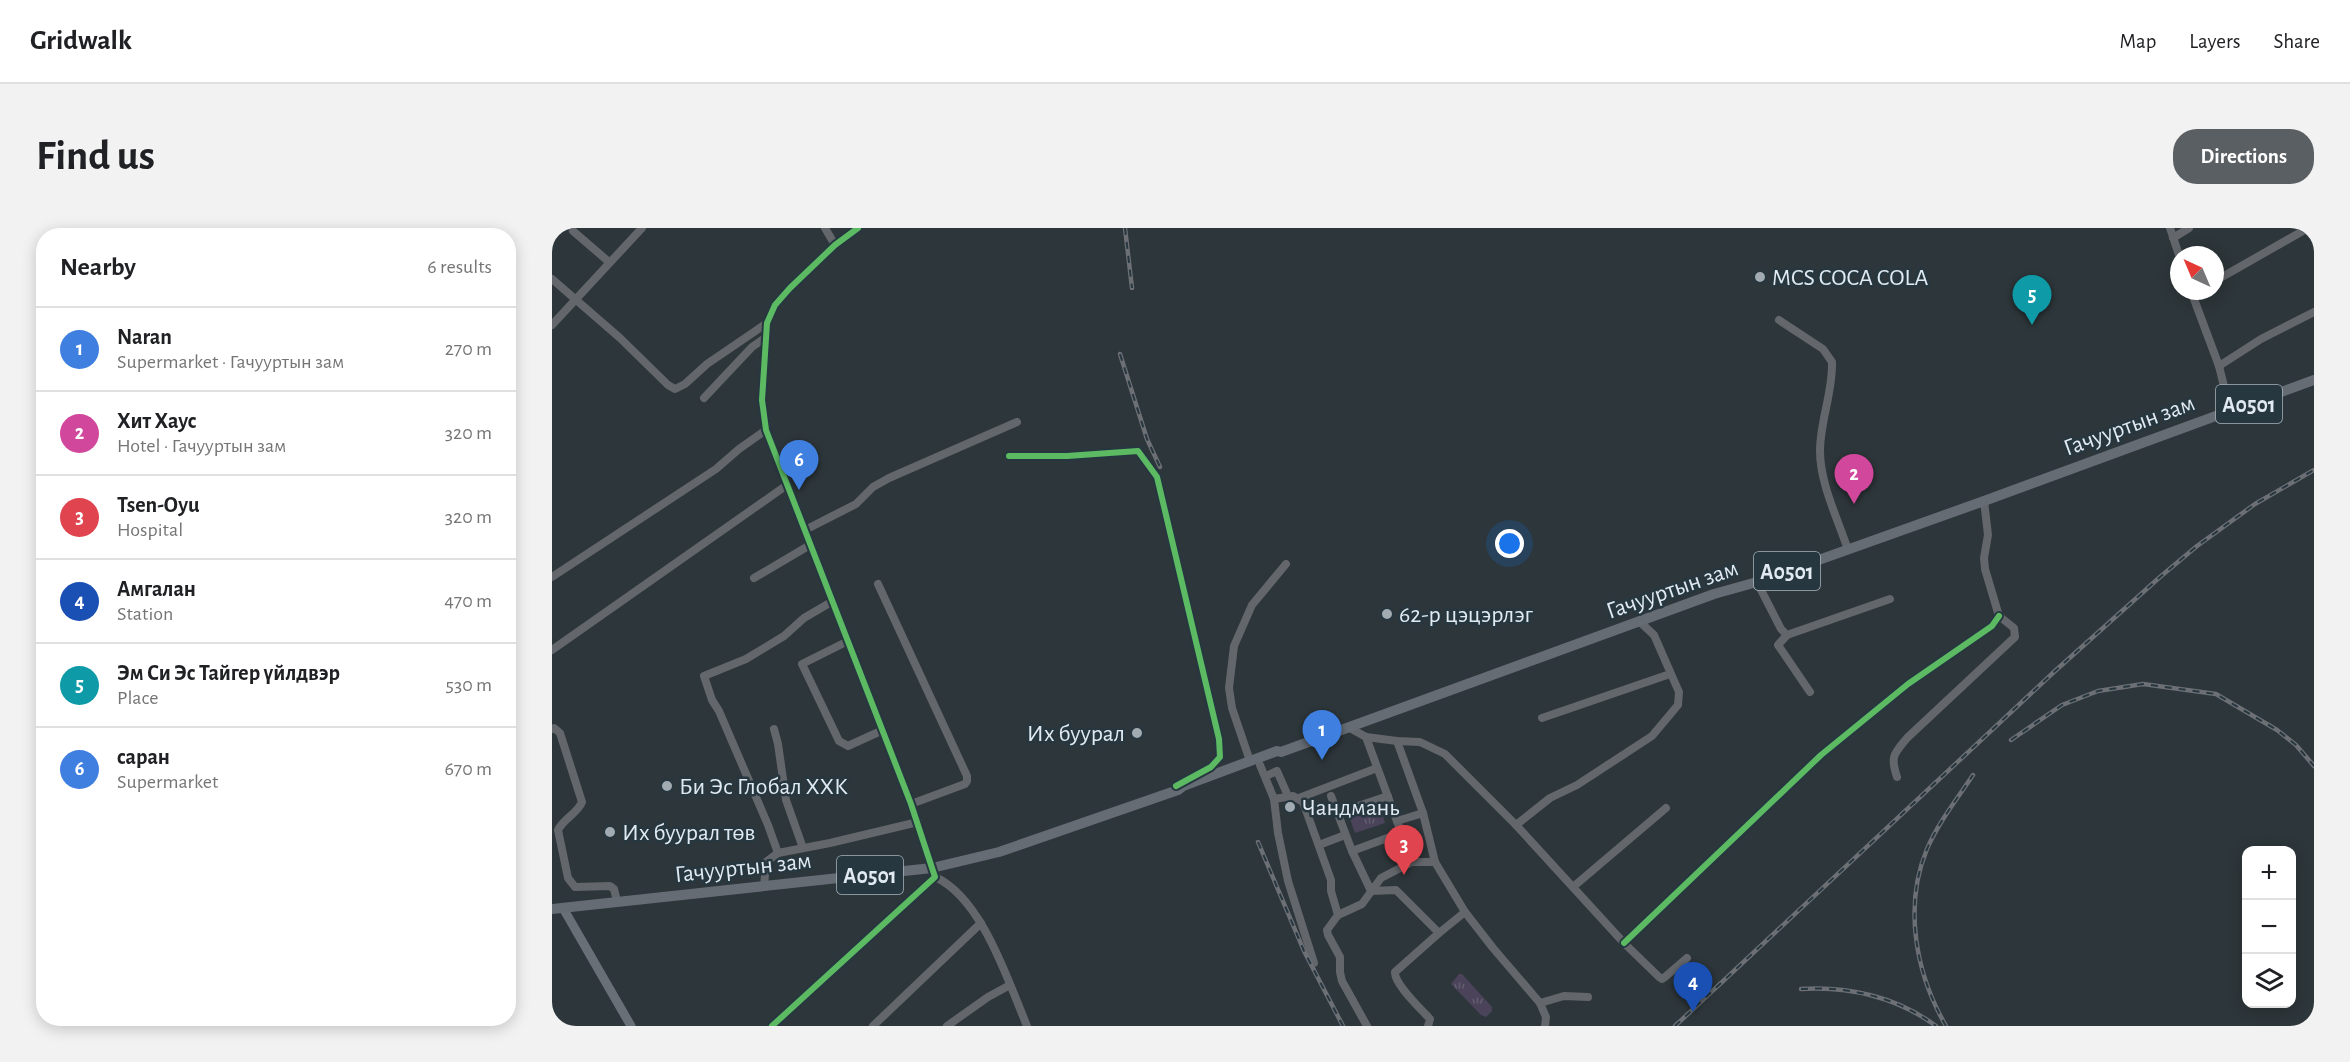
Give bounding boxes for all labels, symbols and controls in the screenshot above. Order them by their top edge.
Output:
text: Gridwalk [30,27,132,55]
text: Map [2120,31,2156,52]
text: Layers [2189,31,2240,52]
text: Share [2273,31,2320,52]
button: Directions [2173,129,2314,184]
text: Find us [36,135,155,177]
north arrow [2170,246,2224,300]
text: Nearby [60,254,136,280]
text: 6 results [427,257,492,277]
place label: MCS COCA COLA [1772,266,1928,290]
marker: MCS COCA COLA [1753,270,1767,284]
pin: 5 [2012,276,2052,325]
text: Naran [117,326,172,348]
text: 1 [76,339,83,359]
text: 270 m [445,339,492,359]
text: Supermarket · Гачууртын зам [117,352,344,372]
road number: A0501 [2216,385,2282,423]
street label: Гачууртын зам [2061,391,2198,461]
text: Хит Хаус [117,410,197,432]
text: 2 [75,423,84,443]
text: 320 m [445,423,492,443]
text: Hotel · Гачууртын зам [117,436,286,456]
pin: 6 [780,440,818,490]
pin: 2 [1834,454,1874,504]
text: Tsen-Oyu [117,494,200,516]
text: 3 [75,507,84,527]
text: 320 m [445,507,492,527]
text: Hospital [117,520,183,540]
your location [1495,529,1524,558]
road number: A0501 [1754,552,1820,590]
street label: Гачууртын зам [1603,556,1741,624]
text: Амгалан [117,578,196,600]
text: 4 [74,591,85,611]
text: 470 m [444,591,492,611]
place label: 62-р цэцэрлэг [1399,603,1533,627]
text: Station [117,604,173,624]
marker: 62-р цэцэрлэг [1380,607,1394,621]
text: Эм Си Эс Тайгер үйлдвэр [117,662,340,684]
text: 5 [75,675,84,695]
text: 530 m [446,675,492,695]
text: Place [117,688,158,708]
pin: 1 [1302,710,1342,760]
place label: Их буурал [1027,722,1125,746]
marker: Их буурал [1130,726,1144,740]
text: саран [117,746,170,768]
text: 6 [75,759,84,779]
text: 670 m [444,759,492,779]
text: Supermarket [117,772,218,792]
place label: Би Эс Глобал ХХК [679,775,848,799]
marker: Би Эс Глобал ХХК [660,779,674,793]
place label: Чандмань [1302,796,1399,820]
marker: Чандмань [1283,800,1297,814]
place label: Их буурал төв [622,821,755,845]
marker: Их буурал төв [603,825,617,839]
pin: 3 [1384,826,1424,875]
map controls [2242,846,2296,1008]
button: + [2242,846,2296,900]
street label: Гачууртын зам [673,849,813,887]
road number: A0501 [837,856,903,894]
button: − [2242,900,2296,954]
button: layers [2242,954,2296,1008]
pin: 4 [1674,962,1712,1012]

